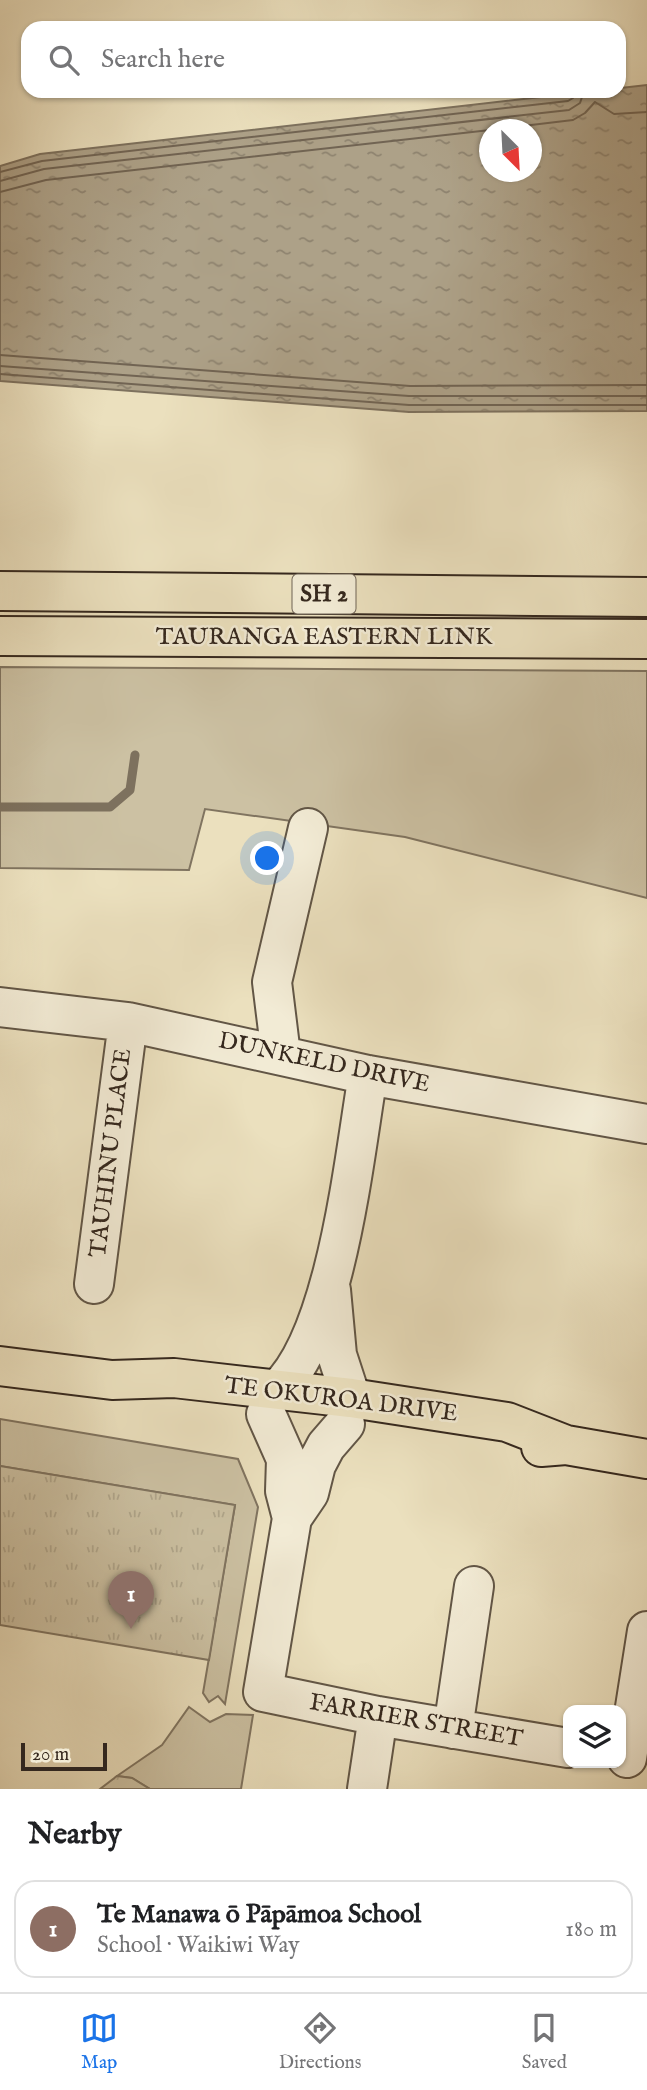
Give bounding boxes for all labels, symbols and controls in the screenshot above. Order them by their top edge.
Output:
search box [21,21,626,98]
icon: search [45,41,83,79]
text: Search here [101,43,225,76]
north arrow [479,119,542,182]
road number: SH 2 [292,574,356,614]
street label: TAURANGA EASTERN LINK [156,622,493,653]
your location [250,841,284,875]
street label: DUNKELD DRIVE [215,1025,433,1101]
street label: TAUHINU PLACE [83,1047,139,1259]
street label: TE OKUROA DRIVE [223,1370,459,1430]
pin: 1 [108,1571,154,1629]
street label: FARRIER STREET [307,1687,526,1755]
map controls [563,1705,626,1768]
button: layers [563,1705,626,1768]
scale bar [21,1740,107,1772]
text: 20 m [32,1743,69,1767]
text: Nearby [28,1816,121,1854]
text: Te Manawa ō Pāpāmoa School [97,1898,421,1931]
text: 1 [49,1915,57,1944]
text: 180 m [565,1915,617,1944]
text: School · Waikiwi Way [97,1931,300,1960]
tab: Map [80,2009,118,2075]
tab: Directions [279,2009,361,2075]
tab: Saved [522,2009,567,2075]

